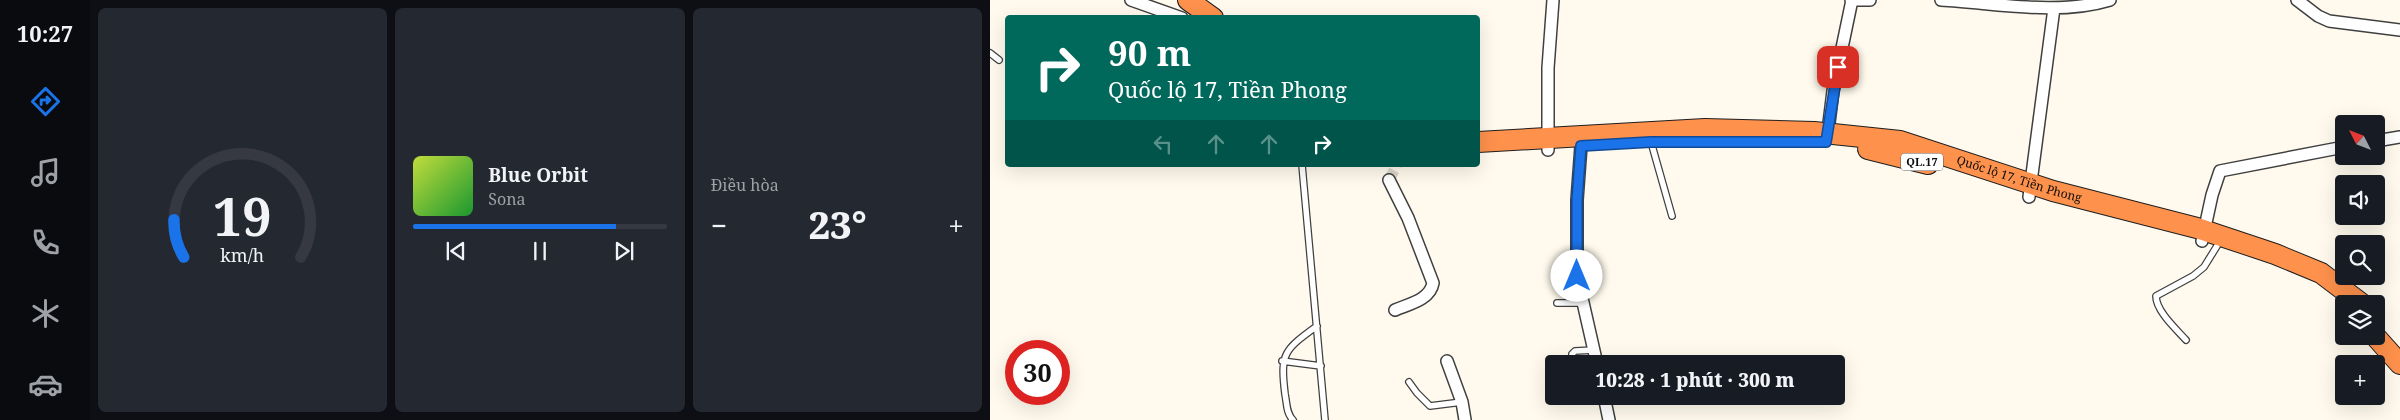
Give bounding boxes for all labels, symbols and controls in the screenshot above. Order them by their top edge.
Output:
text: 10:27 [17,18,73,48]
text: 90 m [1108,29,1191,76]
icon: right [1025,35,1090,100]
pin [1817,46,1859,88]
icon: arrive [1824,53,1852,81]
text: Quốc lộ 17, Tiền Phong [1108,74,1347,104]
icon: directions [28,84,63,119]
north arrow [2335,115,2385,165]
map controls [2335,115,2385,405]
icon: left [1149,130,1177,158]
icon: ahead [1202,130,1230,158]
icon: ahead [1255,130,1283,158]
icon: right [1308,130,1336,158]
street label: Quốc lộ 17, Tiền Phong [1954,151,2084,206]
road number: QL.17 [1901,154,1943,170]
icon: music [28,155,63,190]
text: Blue Orbit [488,162,588,188]
text: Điều hòa [711,174,779,196]
button: sound [2335,175,2385,225]
text: 19 [213,180,272,251]
text: Sona [488,188,526,210]
text: 23° [808,198,867,250]
text: − [711,206,727,244]
text: + [948,206,964,244]
icon: phone [28,225,63,260]
button: search [2335,235,2385,285]
icon: previous [442,237,470,265]
icon: pause [526,237,554,265]
icon: next [610,237,638,265]
text: km/h [221,243,265,267]
position arrow [1550,249,1602,301]
button: layers [2335,295,2385,345]
icon: climate [28,296,63,331]
speed limit sign: 30 [1005,340,1070,405]
button: + [2335,355,2385,405]
icon: car [28,367,63,402]
text: 10:28 · 1 phút · 300 m [1595,367,1795,393]

